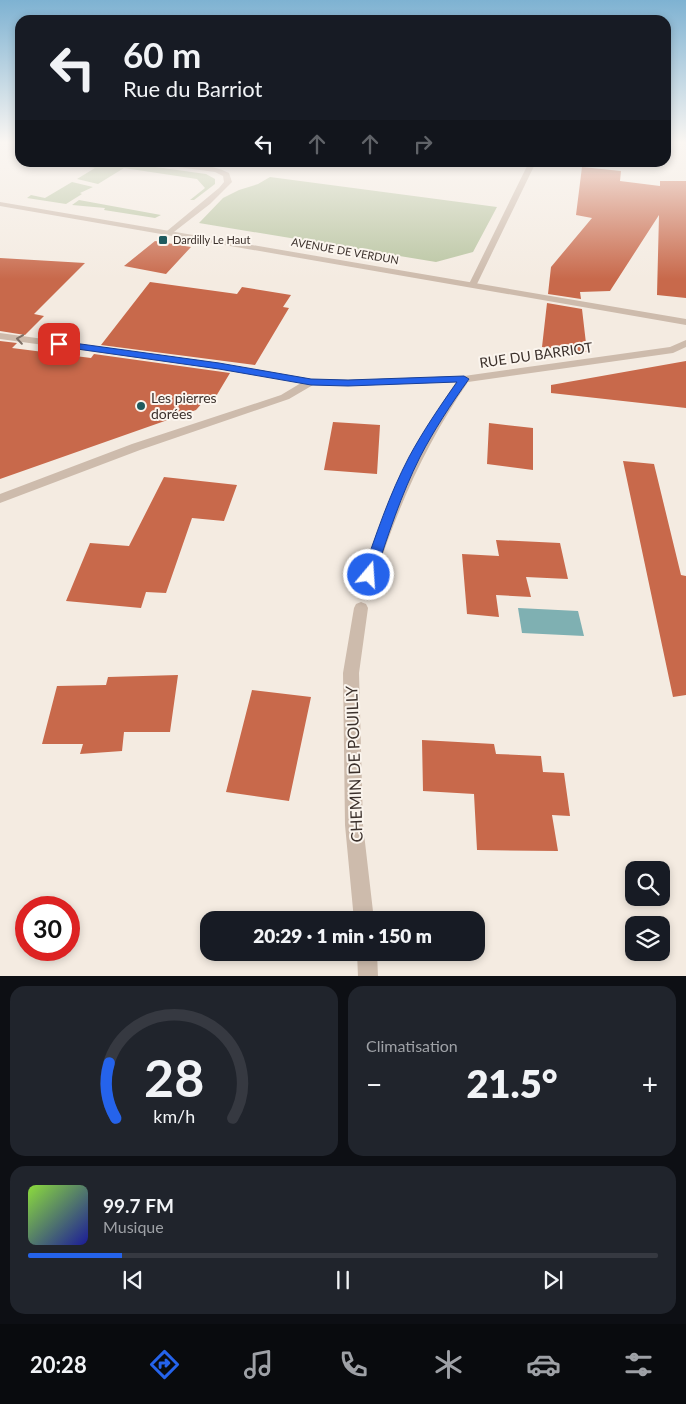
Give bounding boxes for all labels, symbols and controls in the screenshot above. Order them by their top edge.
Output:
text: 60 m [123,33,201,75]
icon: left [40,35,105,100]
text: Rue du Barriot [123,75,263,102]
icon: left [250,130,278,158]
icon: ahead [303,130,331,158]
icon: ahead [356,130,384,158]
icon: right [409,130,437,158]
place label: Dardilly Le Haut [173,233,250,246]
marker: Dardilly Le Haut [157,234,169,246]
street label: AVENUE DE VERDUN [290,235,400,266]
pin [38,323,80,365]
icon: arrive [45,330,73,358]
one-way arrow [16,334,25,344]
street label: RUE DU BARRIOT [478,338,594,371]
place label: Les pierres dorées [151,389,217,422]
marker: Les pierres dorées [135,400,147,412]
position arrow [342,548,394,600]
street label: CHEMIN DE POUILLY [341,685,366,843]
map controls [625,861,670,961]
button: search [625,861,670,906]
speed limit sign: 30 [15,896,80,961]
button: layers [625,916,670,961]
text: 20:29 · 1 min · 150 m [253,924,432,947]
text: Climatisation [366,1036,458,1055]
text: 28 [144,1046,204,1108]
text: 21.5° [466,1060,558,1106]
text: − [366,1067,382,1101]
text: + [642,1067,658,1101]
text: km/h [153,1105,195,1127]
text: 99.7 FM [103,1194,174,1217]
text: Musique [103,1217,164,1236]
icon: previous [119,1266,147,1294]
icon: pause [329,1266,357,1294]
icon: next [539,1266,567,1294]
icon: directions [147,1347,182,1382]
icon: music [241,1347,276,1382]
icon: phone [336,1347,371,1382]
icon: climate [431,1347,466,1382]
icon: car [526,1347,561,1382]
icon: filters [621,1347,656,1382]
text: 20:28 [30,1351,87,1378]

